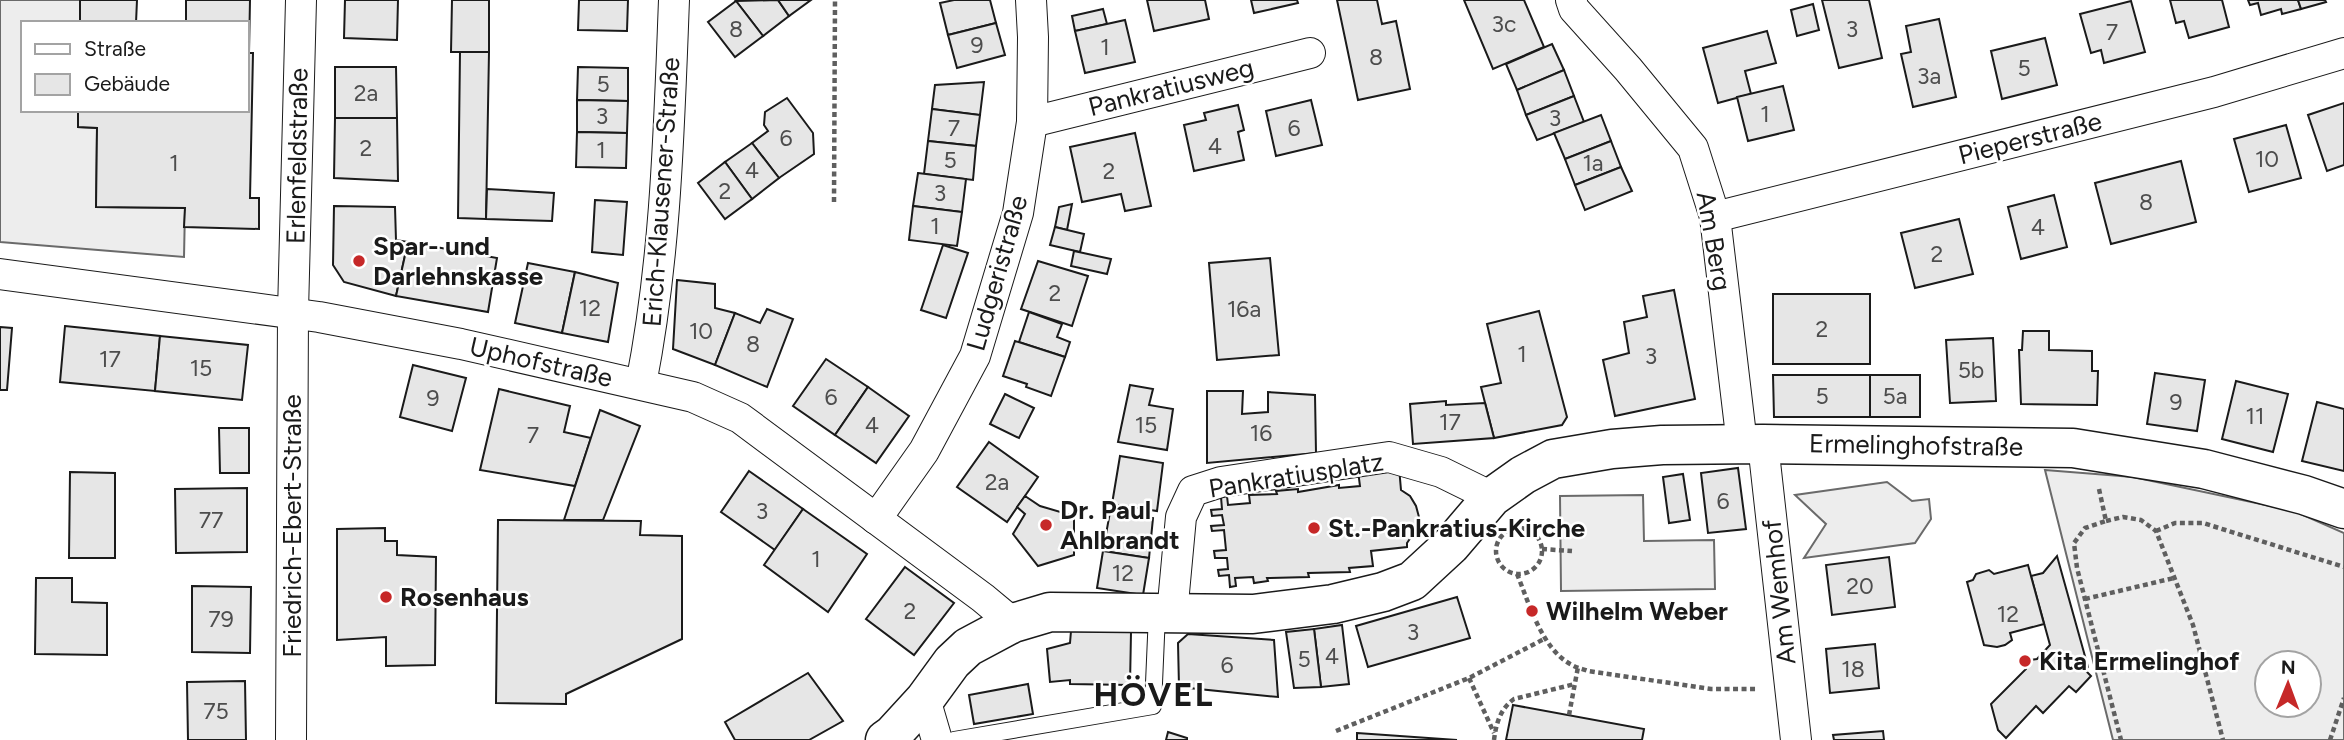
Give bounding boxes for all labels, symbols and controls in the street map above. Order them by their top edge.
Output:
house number: 3c [1492,10,1516,38]
house number: 8 [729,15,743,43]
house number: 3 [1846,15,1858,43]
house number: 7 [2106,18,2118,46]
legend [21,21,248,112]
house number: 9 [970,31,984,59]
house number: 1 [1100,33,1110,61]
text: Straße [84,36,146,61]
house number: 8 [1369,43,1383,71]
street label: Pankratiusweg [1085,51,1257,123]
house number: 5 [2017,54,2031,82]
street label: Erich-Klausener-Straße [636,56,686,328]
house number: 3a [1917,62,1941,90]
street label: Erlenfeldstraße [279,68,315,244]
house number: 5 [596,70,610,98]
text: Gebäude [84,71,170,96]
house number: 2a [354,79,378,107]
house number: 1 [1760,100,1770,128]
house number: 3 [596,102,608,130]
house number: 3 [1549,104,1561,132]
street label: Pieperstraße [1955,105,2105,171]
house number: 7 [948,114,960,142]
house number: 6 [1287,114,1301,142]
house number: 6 [779,124,793,152]
house number: 4 [1208,132,1222,160]
house number: 2 [360,134,372,162]
house number: 1 [596,136,606,164]
house number: 10 [2255,145,2279,173]
house number: 5 [943,146,957,174]
house number: 1 [169,149,179,177]
house number: 1a [1582,149,1604,177]
house number: 4 [745,156,759,184]
house number: 2 [1103,157,1115,185]
house number: 2 [719,177,731,205]
house number: 3 [934,179,946,207]
house number: 8 [2139,188,2153,216]
street label: Am Berg [1690,189,1738,293]
street label: Ludgeristraße [960,191,1034,355]
house number: 1 [930,212,940,240]
house number: 4 [2031,213,2045,241]
place label: Spar- und Darlehnskasse [373,230,543,292]
house number: 2 [1931,240,1943,268]
marker: Spar- und Darlehnskasse [351,253,367,269]
house number: 2 [1049,279,1061,307]
house number: 12 [579,294,601,322]
house number: 16a [1227,295,1261,323]
house number: 2 [1816,315,1828,343]
house number: 10 [689,317,713,345]
street label: Uphofstraße [466,330,616,394]
house number: 8 [746,330,760,358]
house number: 1 [1517,340,1527,368]
house number: 3 [1645,342,1657,370]
house number: 17 [99,345,121,373]
house number: 15 [190,354,212,382]
house number: 5b [1958,356,1984,384]
house number: 5 [1815,382,1829,410]
house number: 5a [1883,382,1907,410]
house number: 6 [824,383,838,411]
house number: 9 [426,384,440,412]
house number: 9 [2169,388,2183,416]
street label: Friedrich-Ebert-Straße [276,394,308,658]
house number: 11 [2246,402,2265,430]
house number: 17 [1439,408,1461,436]
house number: 4 [865,411,879,439]
house number: 15 [1135,411,1157,439]
house number: 16 [1250,419,1272,447]
house number: 7 [527,421,539,449]
street label: Ermelinghofstraße [1809,427,2023,463]
street label: Pankratiusplatz [1206,445,1386,505]
house number: 2a [985,468,1009,496]
house number: 6 [1716,487,1730,515]
place label: Dr. Paul Ahlbrandt [1060,494,1180,556]
house number: 3 [756,497,768,525]
house number: 77 [199,506,223,534]
place label: St.-Pankratius-Kirche [1328,512,1585,544]
marker: Dr. Paul Ahlbrandt [1038,517,1054,533]
street label: Am Wemhof [1755,518,1803,666]
marker: St.-Pankratius-Kirche [1306,520,1322,536]
house number: 1 [811,545,821,573]
house number: 12 [1112,559,1134,587]
house number: 20 [1846,572,1874,600]
place label: Rosenhaus [400,581,529,613]
marker: Rosenhaus [378,589,394,605]
place label: Wilhelm Weber [1546,595,1728,627]
house number: 2 [904,597,916,625]
house number: 12 [1997,600,2019,628]
marker: Wilhelm Weber [1524,603,1540,619]
house number: 79 [208,605,234,633]
house number: 3 [1407,618,1419,646]
house number: 4 [1325,642,1339,670]
house number: 5 [1297,645,1311,673]
place label: Kita Ermelinghof [2039,645,2240,677]
north arrow [2253,649,2323,719]
house number: 6 [1220,651,1234,679]
marker: Kita Ermelinghof [2017,653,2033,669]
house number: 18 [1841,655,1865,683]
text: N [2281,656,2296,679]
district label: HÖVEL [1093,675,1215,714]
house number: 75 [203,697,229,725]

